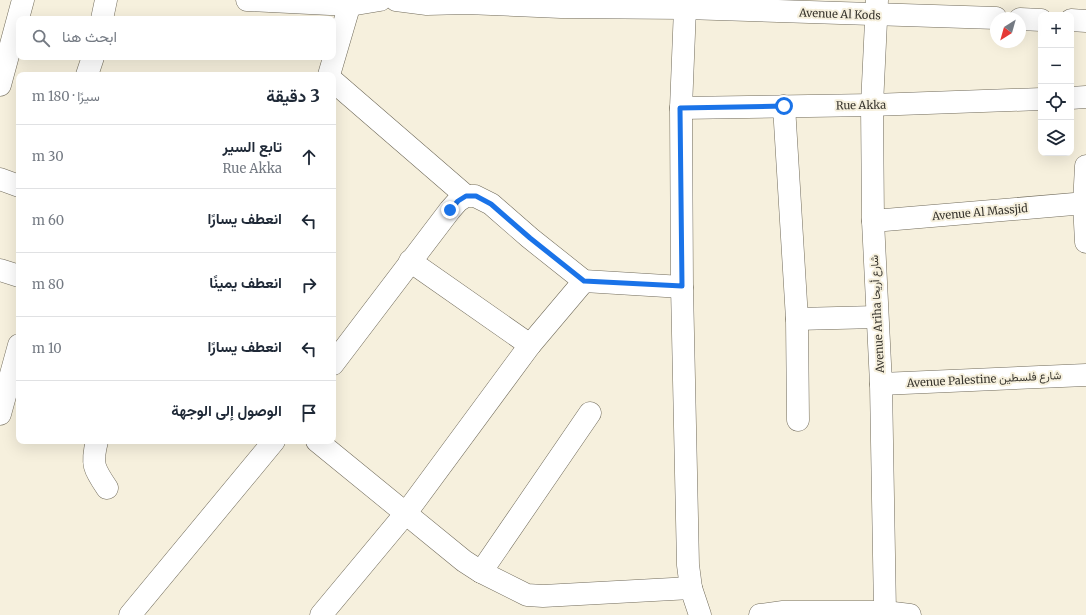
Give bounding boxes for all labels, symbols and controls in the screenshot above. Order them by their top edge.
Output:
street label: Avenue Al Kods [798,6,881,22]
north arrow [990,12,1026,48]
map controls [1038,12,1074,156]
button: + [1038,12,1074,48]
search box [16,16,336,60]
icon: search [30,27,52,49]
text: ابحث هنا [62,27,117,46]
button: − [1038,48,1074,84]
button: locate [1038,84,1074,120]
text: 3 دقيقة [266,85,320,107]
text: سيرًا · 180 m [32,88,100,105]
route start [775,97,793,115]
street label: Rue Akka [836,98,886,112]
button: layers [1038,120,1074,156]
text: تابع السير [223,137,282,156]
icon: ahead [298,146,320,168]
text: 30 m [32,148,64,165]
text: Rue Akka [223,160,282,177]
route end [441,201,459,219]
street label: Avenue Al Massjid [931,201,1029,223]
text: انعطف يسارًا [207,209,282,228]
icon: left [298,210,320,232]
text: 60 m [32,212,64,229]
street label: Avenue Ariha شارع أريحا [867,254,888,374]
text: انعطف يمينًا [209,273,282,292]
icon: right [298,274,320,296]
text: 80 m [32,276,64,293]
text: انعطف يسارًا [207,337,282,356]
icon: left [298,338,320,360]
text: 10 m [32,340,62,357]
street label: Avenue Palestine شارع فلسطين [905,368,1062,391]
text: الوصول إلى الوجهة [171,401,282,420]
icon: arrive [298,402,320,424]

